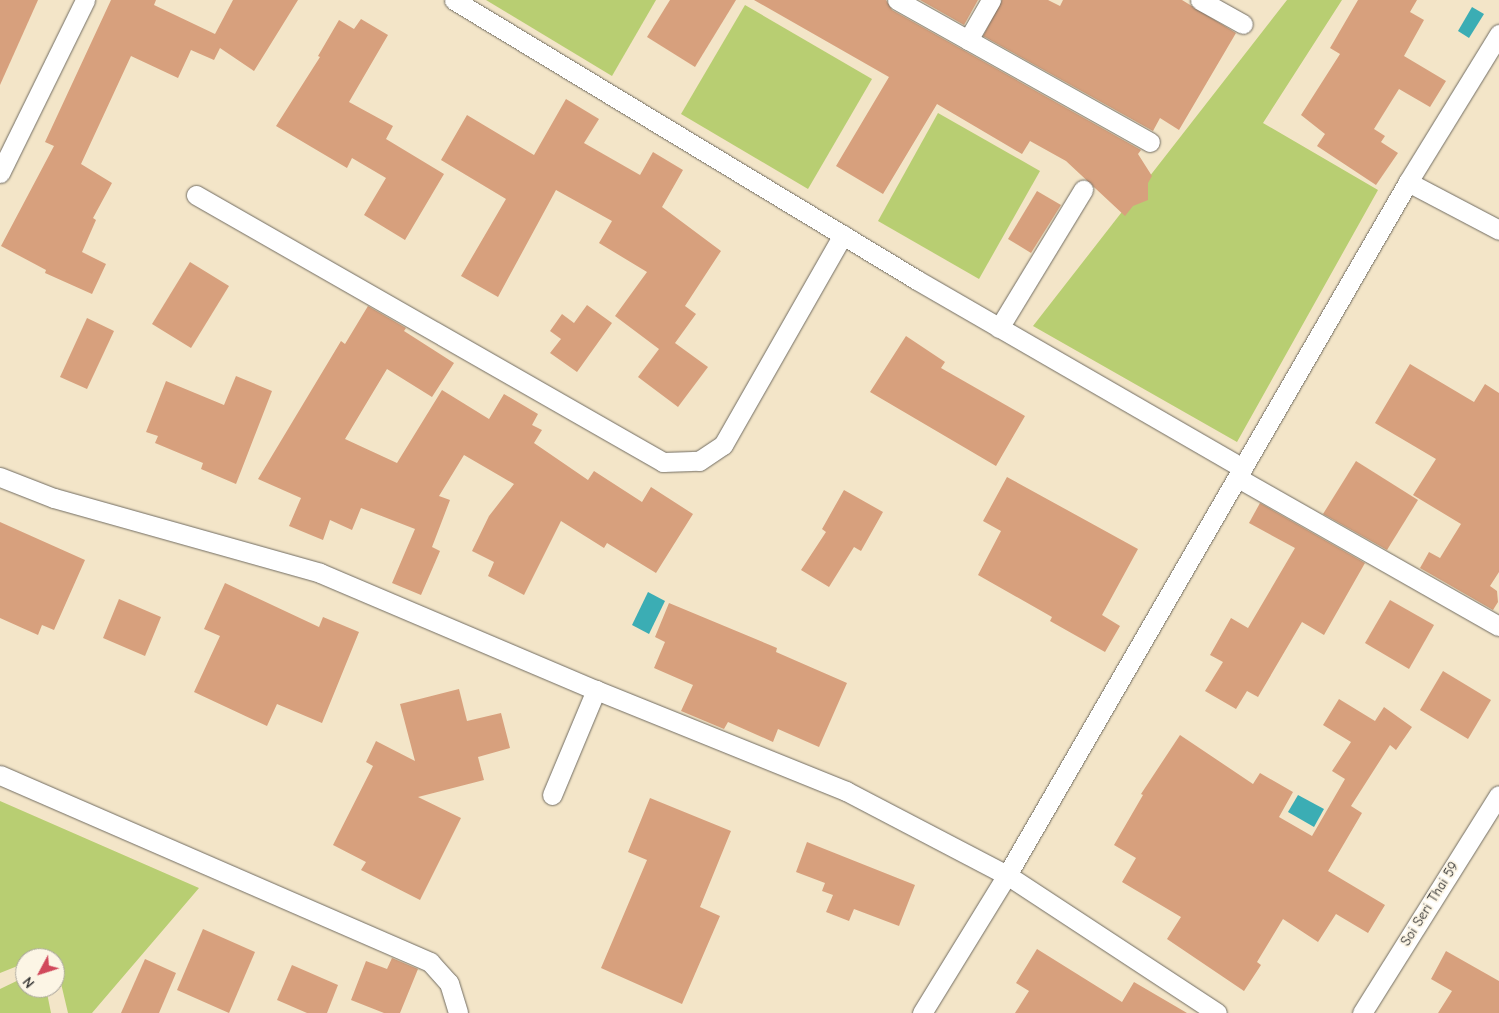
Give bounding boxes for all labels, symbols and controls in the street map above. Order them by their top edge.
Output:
street label: Soi Seri Thai 59 [1397,859,1463,949]
north arrow [15,948,65,998]
text: N [19,973,38,991]

